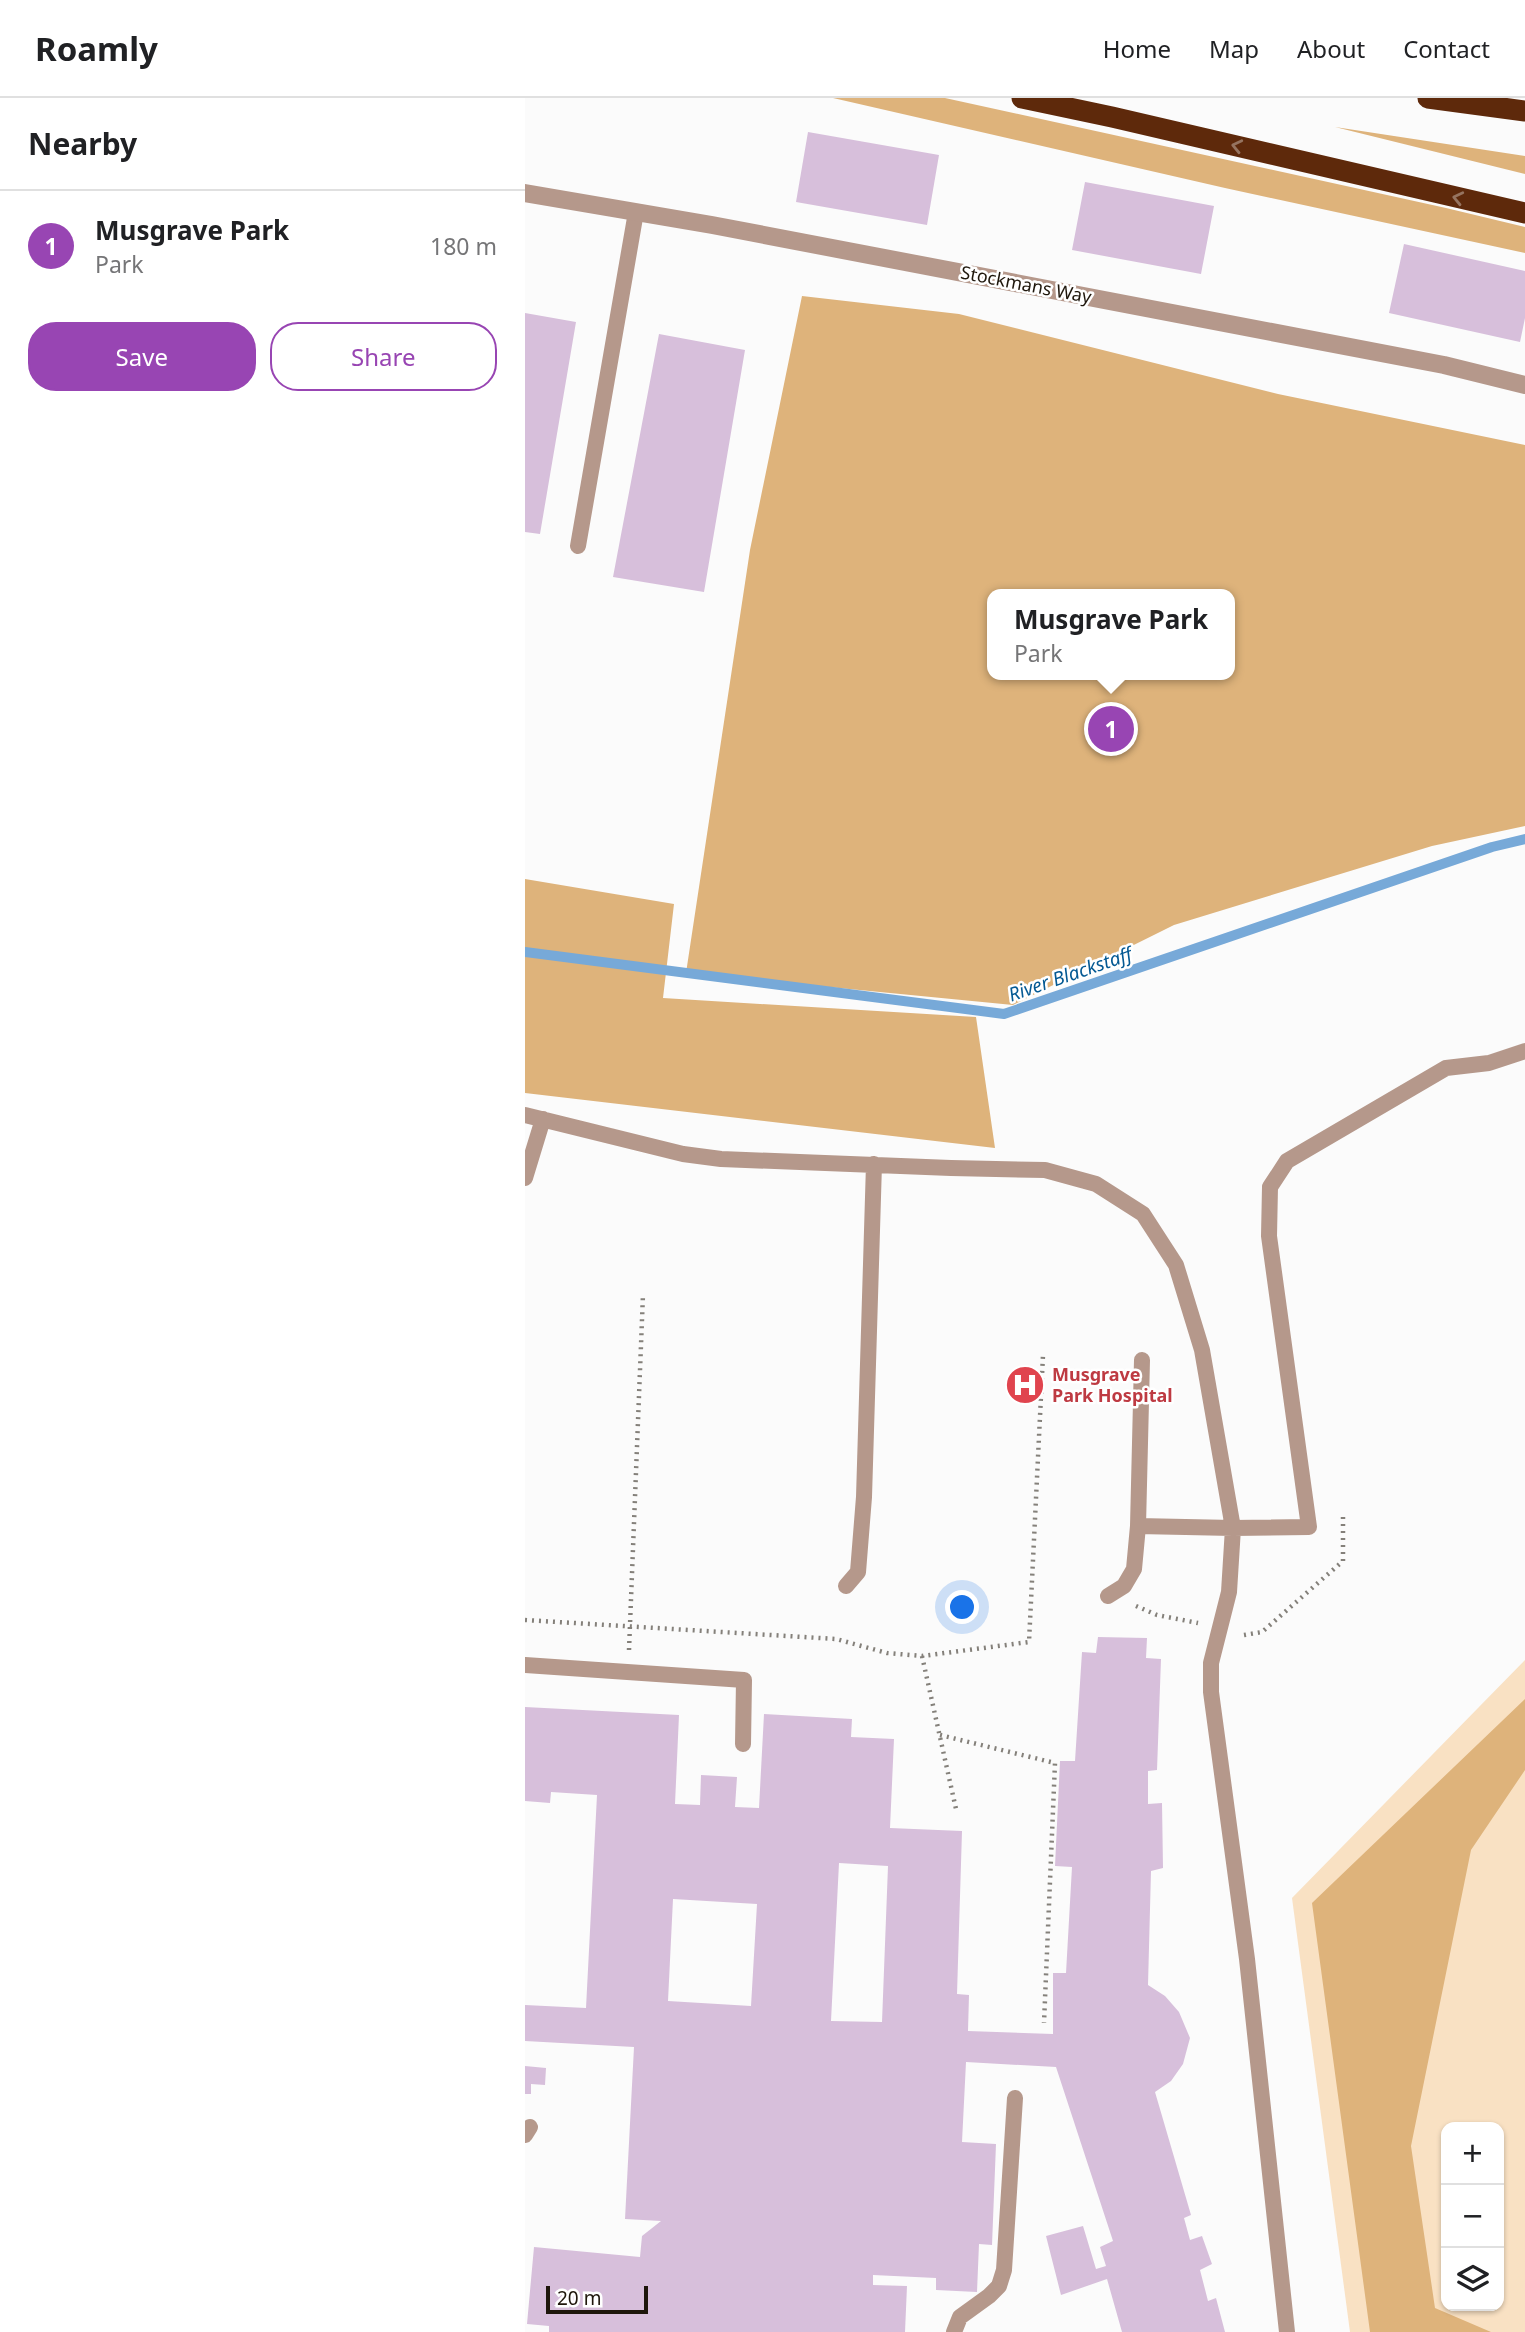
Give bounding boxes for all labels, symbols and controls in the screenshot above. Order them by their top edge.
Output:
text: Roamly [35,26,158,71]
text: Home [1103,32,1171,65]
text: Map [1209,32,1259,65]
text: About [1297,32,1365,65]
text: Contact [1403,32,1490,65]
text: Nearby [28,123,137,164]
one-way arrow [1231,140,1243,155]
one-way arrow [1453,192,1465,206]
text: Musgrave Park [95,212,289,248]
text: 1 [44,230,58,262]
text: 180 m [430,230,497,262]
text: Park [95,248,144,280]
street label: Stockmans Way [959,260,1094,309]
button: Save [28,322,256,391]
button: Share [270,322,497,391]
popup [987,589,1235,680]
text: Musgrave Park [1014,601,1208,637]
text: Park [1014,637,1063,669]
pin: 1 [1088,703,1134,755]
water label: River Blackstaff [1005,940,1138,1007]
place label: Musgrave Park Hospital [1052,1362,1173,1407]
hospital icon: Musgrave Park Hospital [1004,1364,1046,1406]
your location [945,1590,979,1624]
map controls [1441,2122,1504,2311]
button: + [1441,2122,1504,2185]
button: − [1441,2185,1504,2248]
button: layers [1441,2248,1504,2311]
scale bar [546,2283,647,2315]
text: 20 m [557,2285,601,2311]

